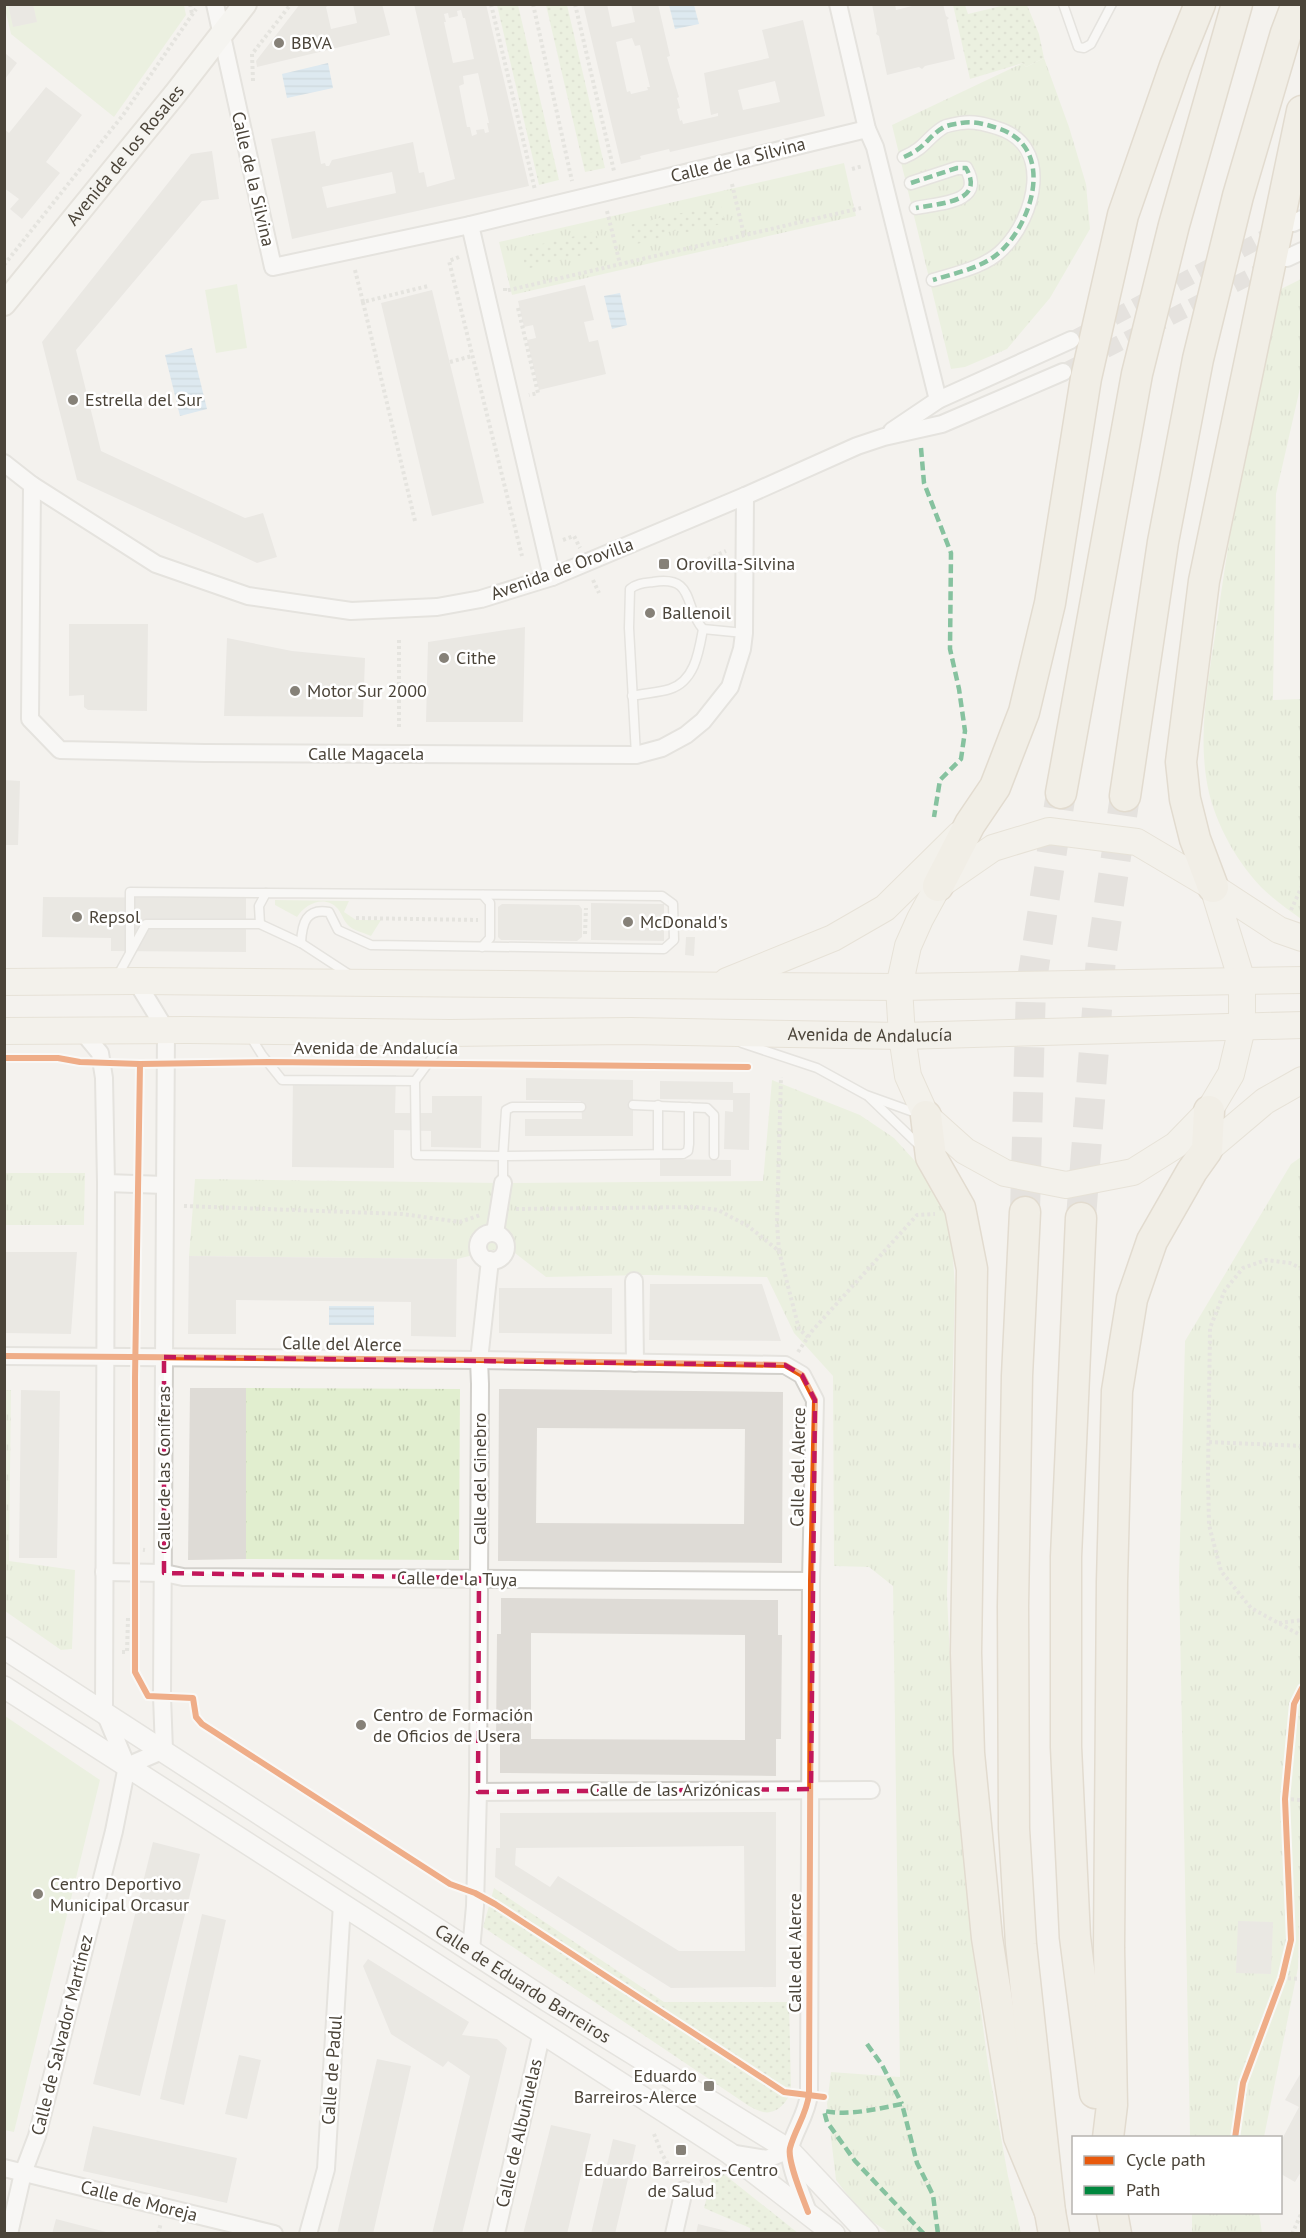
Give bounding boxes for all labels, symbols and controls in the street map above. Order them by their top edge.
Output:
place label: BBVA [291,31,332,54]
marker: BBVA [272,36,286,50]
street label: Avenida de los Rosales [61,80,189,230]
street label: Calle de la Silvina [227,109,280,249]
street label: Calle de la Silvina [668,132,808,187]
place label: Estrella del Sur [85,388,202,411]
marker: Estrella del Sur [66,393,80,407]
street label: Avenida de Orovilla [487,532,636,605]
place label: Orovilla-Silvina [676,552,795,575]
marker: Orovilla-Silvina [657,557,671,571]
place label: Ballenoil [662,601,731,624]
marker: Ballenoil [643,606,657,620]
place label: Cithe [456,646,496,669]
marker: Cithe [437,651,451,665]
place label: Motor Sur 2000 [307,679,427,702]
marker: Motor Sur 2000 [288,684,302,698]
street label: Calle Magacela [308,742,424,765]
place label: Repsol [89,905,141,928]
marker: Repsol [70,910,84,924]
place label: McDonald's [640,910,728,933]
marker: McDonald's [621,915,635,929]
street label: Avenida de Andalucía [787,1022,953,1047]
street label: Avenida de Andalucía [294,1036,458,1059]
street label: Calle del Alerce [282,1331,402,1356]
street label: Calle de las Coníferas [152,1386,175,1550]
street label: Calle del Alerce [785,1407,810,1527]
street label: Calle del Ginebro [468,1413,491,1545]
street label: Calle de la Tuya [397,1566,517,1591]
place label: Centro de Formación de Oficios de Usera [373,1703,533,1747]
marker: Centro de Formación de Oficios de Usera [354,1718,368,1732]
street label: Calle de las Arizónicas [589,1778,761,1801]
place label: Centro Deportivo Municipal Orcasur [50,1872,189,1916]
marker: Centro Deportivo Municipal Orcasur [31,1887,45,1901]
street label: Calle del Alerce [783,1893,806,2013]
street label: Calle de Eduardo Barreiros [431,1919,615,2048]
street label: Calle de Salvador Martínez [25,1932,98,2138]
street label: Calle de Padul [316,2014,347,2126]
street label: Calle de Albuñuelas [490,2056,547,2210]
place label: Eduardo Barreiros-Alerce [574,2064,697,2108]
marker: Eduardo Barreiros-Alerce [702,2079,716,2093]
legend [1072,2136,1282,2214]
marker: Eduardo Barreiros-Centro de Salud [674,2143,688,2157]
text: Cycle path [1126,2148,1206,2171]
place label: Eduardo Barreiros-Centro de Salud [584,2158,778,2202]
street label: Calle de Moreja [78,2175,200,2226]
text: Path [1126,2178,1160,2201]

